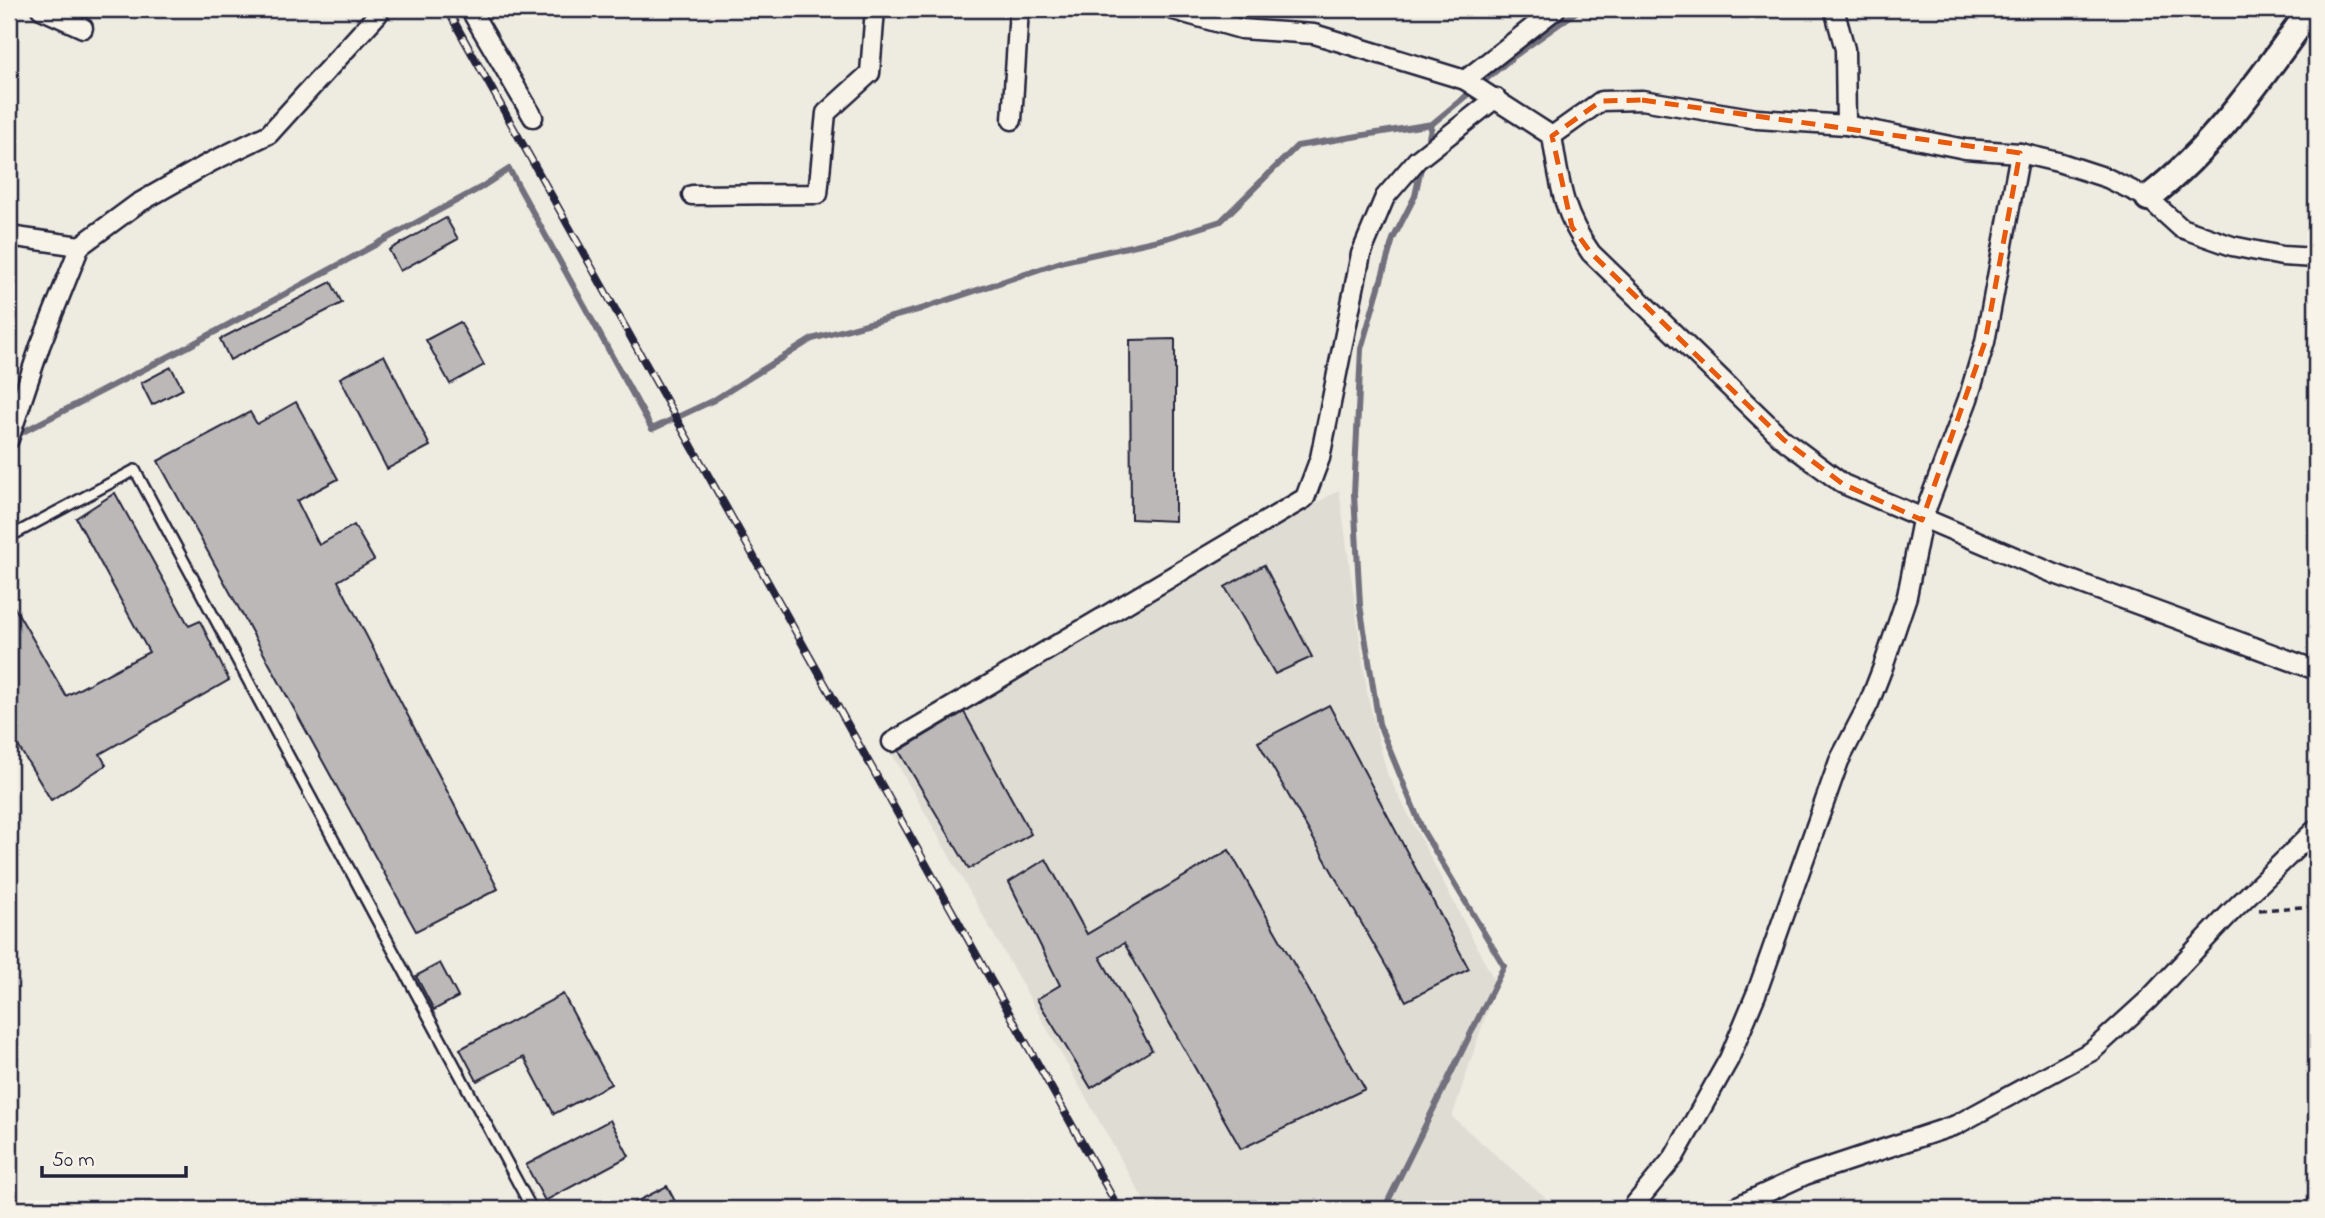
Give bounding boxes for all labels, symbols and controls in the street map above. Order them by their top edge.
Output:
scale bar [42,1134,186,1178]
text: 50 m [52,1146,95,1176]

